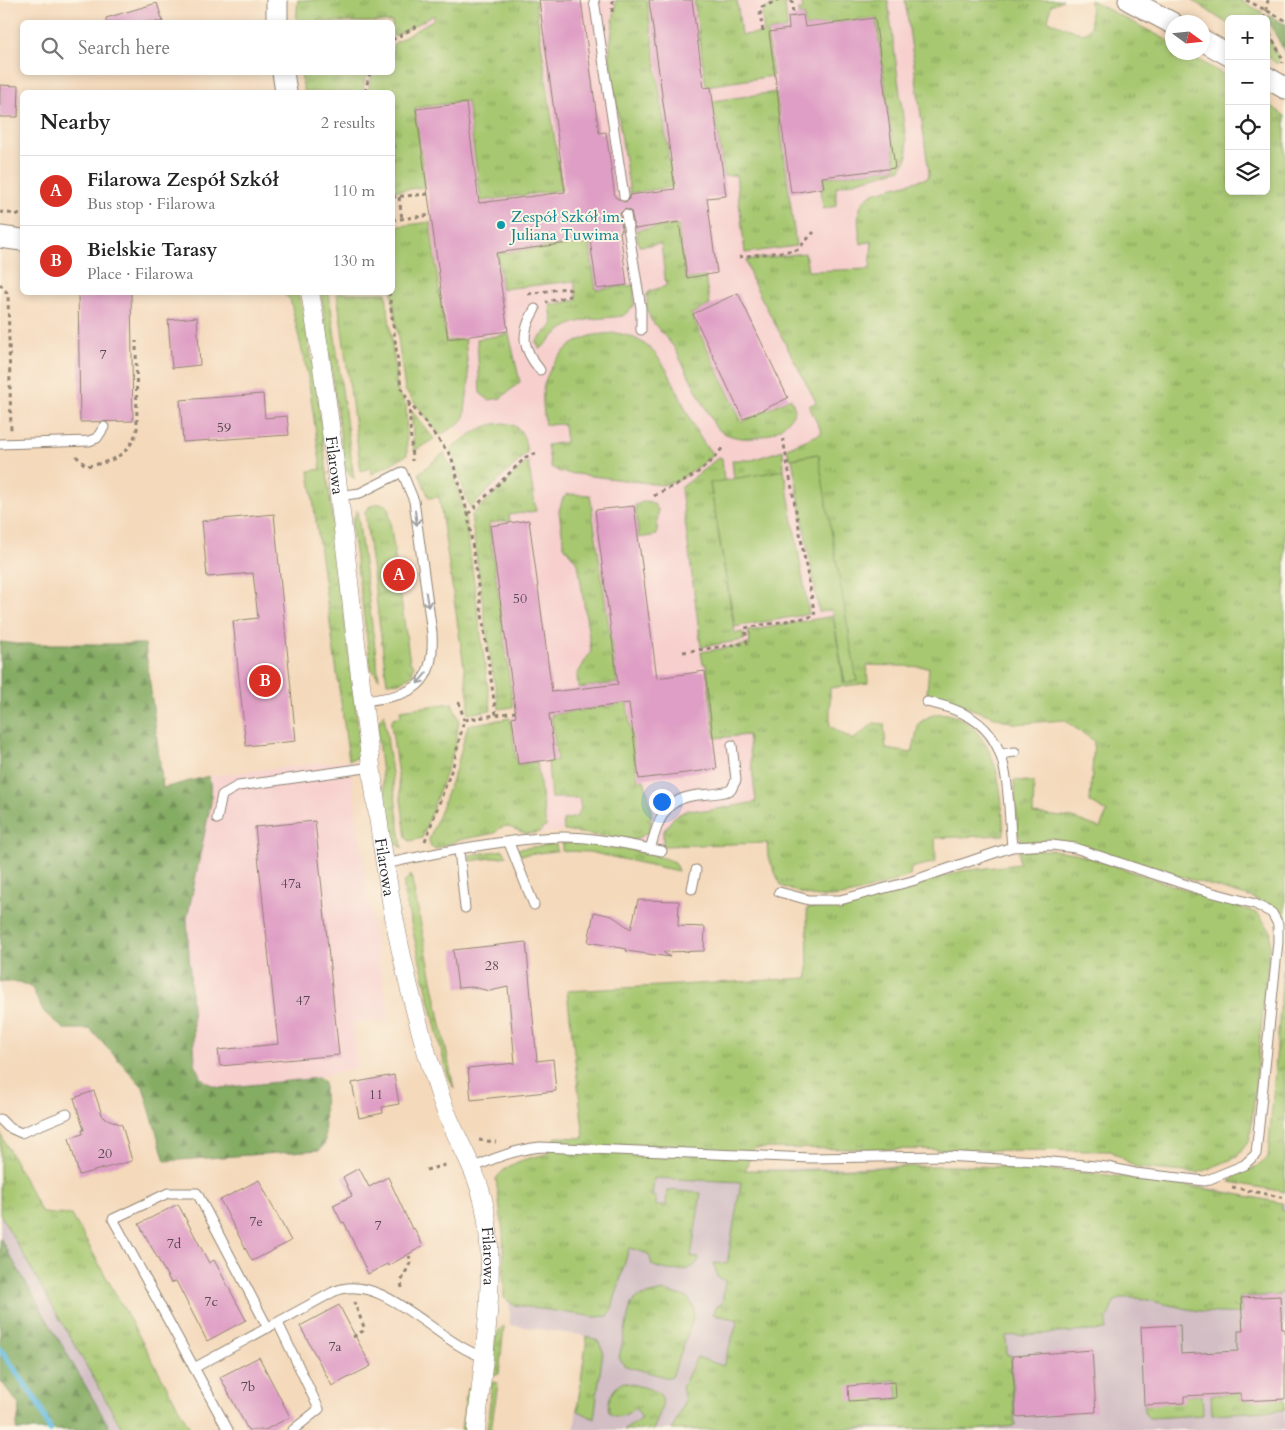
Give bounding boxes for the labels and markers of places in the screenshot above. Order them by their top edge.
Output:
place label: Zespół Szkół im. Juliana Tuwima [509,206,624,246]
marker: Zespół Szkół im. Juliana Tuwima [495,219,507,231]
pin: A [383,556,415,594]
pin: B [249,662,281,700]

